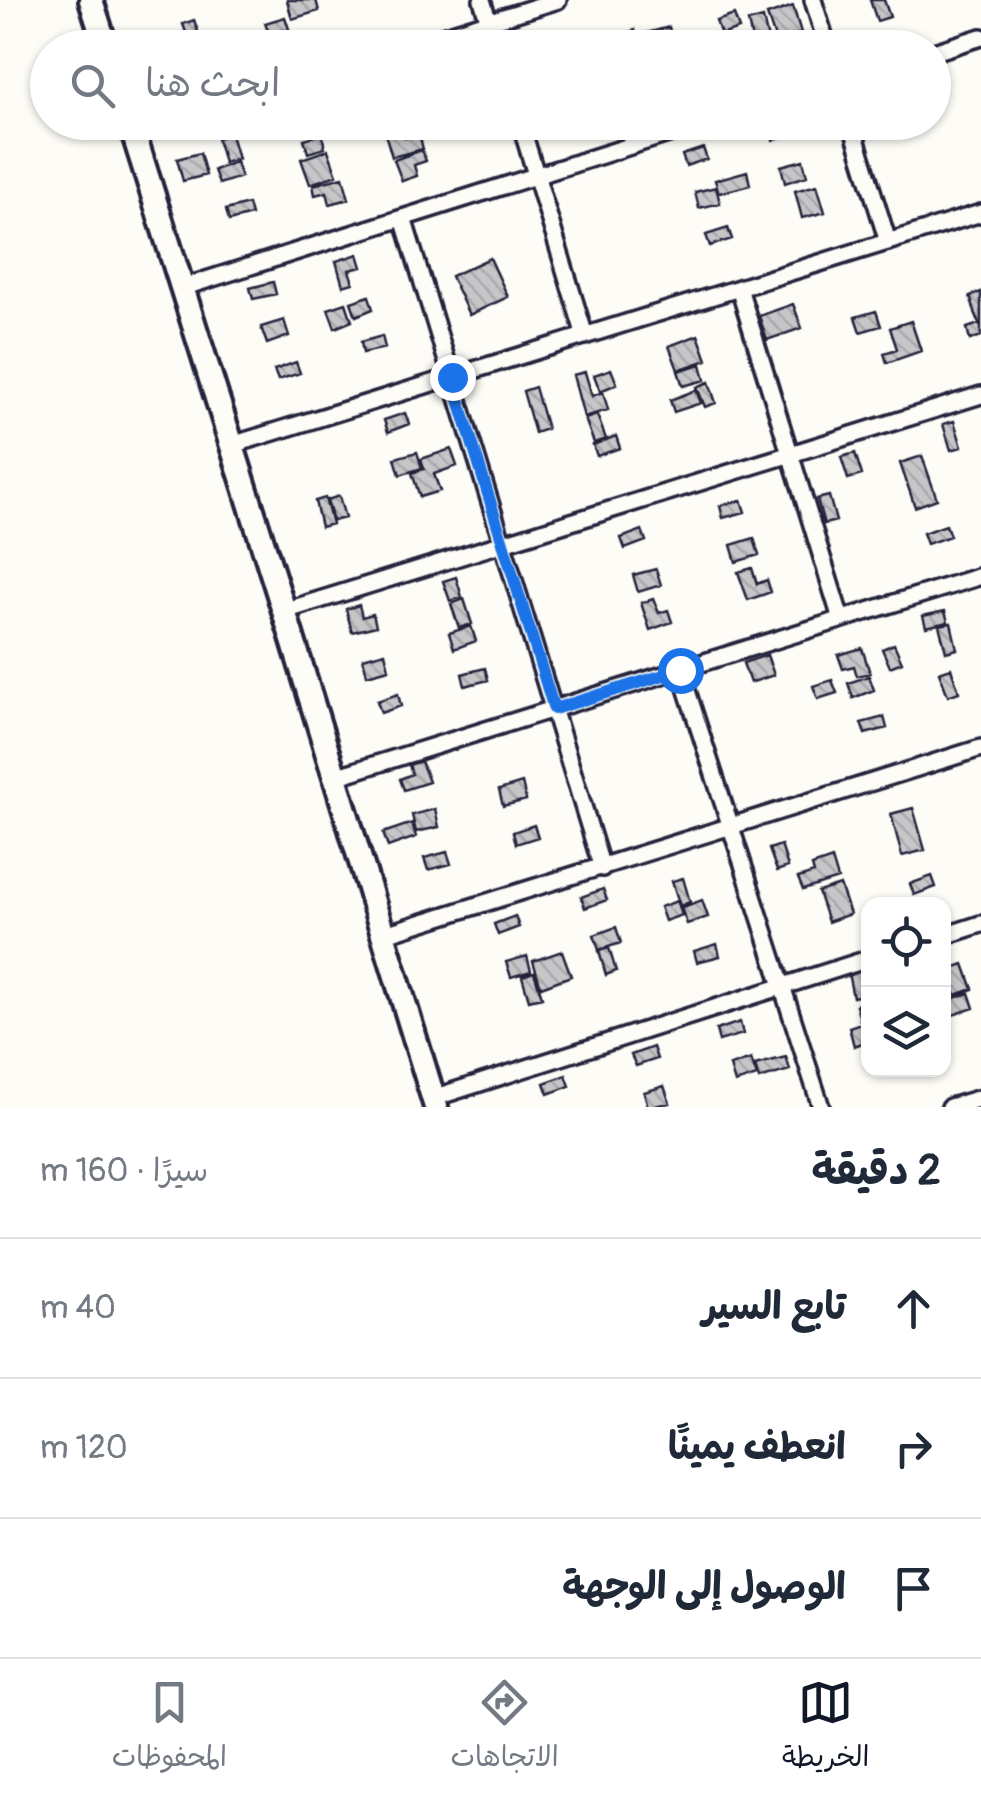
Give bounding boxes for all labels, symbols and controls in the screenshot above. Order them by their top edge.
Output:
search box [30,30,951,140]
icon: search [65,58,120,113]
text: ابحث هنا [145,60,280,108]
route end [430,355,476,401]
route start [658,648,704,694]
map controls [861,897,951,1077]
button: locate [861,897,951,987]
button: layers [861,987,951,1077]
text: 2 دقيقة [812,1145,941,1197]
text: سيرًا · 160 m [40,1151,208,1191]
icon: ahead [886,1281,941,1336]
text: تابع السير [702,1283,846,1331]
text: 40 m [40,1288,116,1328]
icon: right [886,1421,941,1476]
text: انعطف يمينًا [668,1423,846,1471]
text: 120 m [40,1428,128,1468]
icon: arrive [886,1561,941,1616]
text: الوصول إلى الوجهة [562,1563,846,1611]
tab: المحفوظات [112,1675,227,1781]
tab: الاتجاهات [450,1675,559,1781]
tab: الخريطة [782,1675,869,1781]

